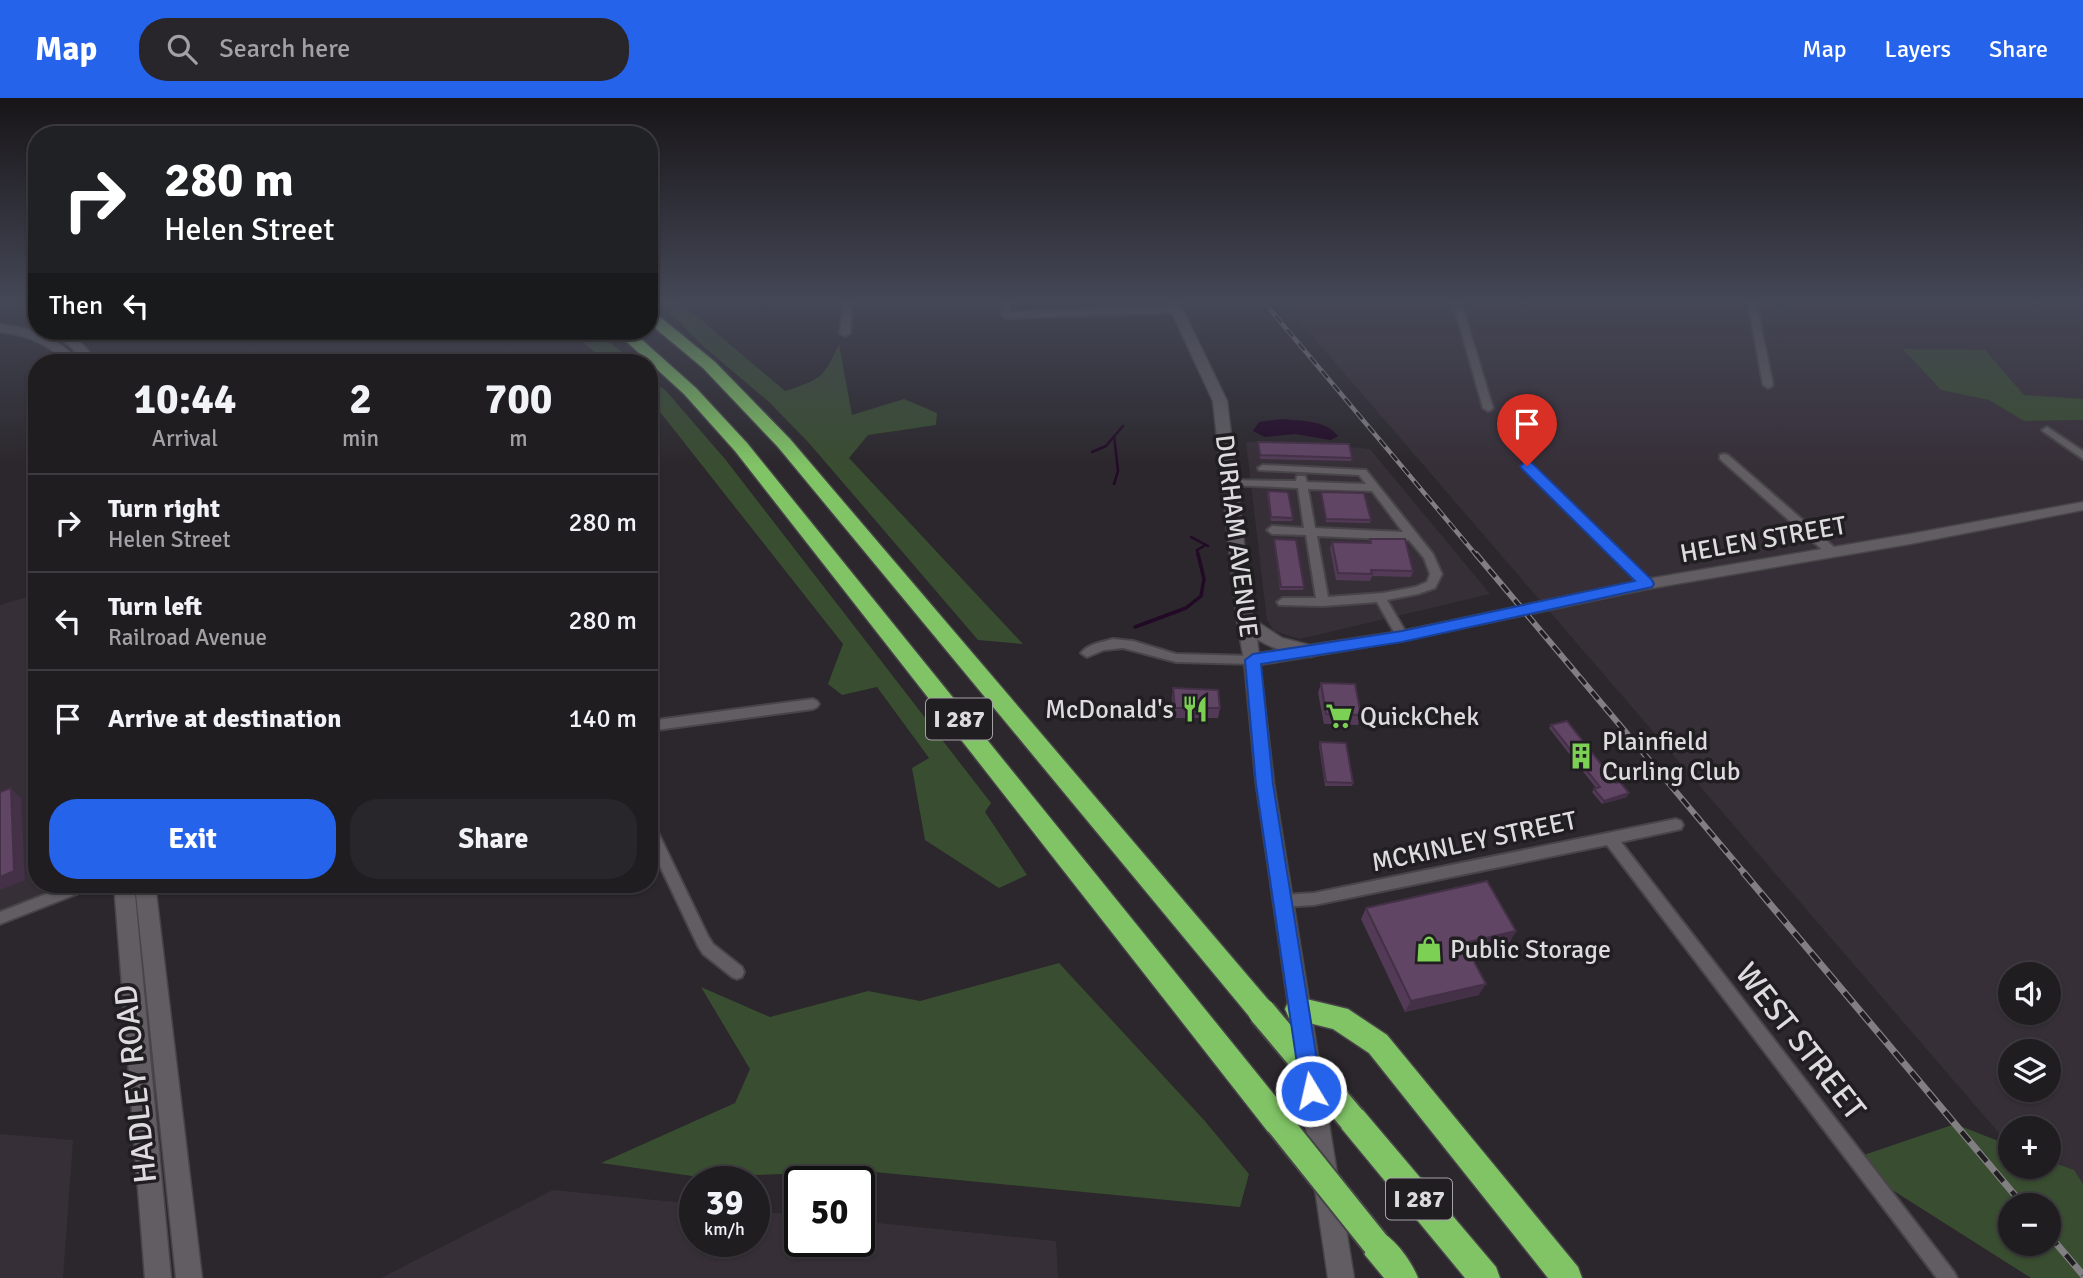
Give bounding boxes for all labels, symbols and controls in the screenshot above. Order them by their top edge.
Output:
search box [139,18,629,81]
text: Map [35,29,97,70]
icon: search [163,30,201,68]
text: Search here [219,33,350,65]
text: Map [1802,34,1847,64]
text: Layers [1885,34,1951,64]
text: Share [1989,34,2048,64]
text: 280 m [164,150,294,210]
icon: right [49,154,140,245]
text: Helen Street [164,210,335,249]
icon: left [117,287,155,325]
text: Then [49,290,103,322]
text: 10:44 [133,374,237,425]
text: 2 [349,374,372,425]
text: 700 [484,374,553,425]
pin [1497,394,1557,466]
icon: arrive [1508,405,1546,443]
text: Arrival [152,424,218,453]
text: min [342,424,379,453]
text: m [509,424,528,453]
street label: DURHAM AVENUE [1208,433,1264,639]
text: Turn right [108,493,220,525]
icon: right [49,504,87,542]
text: 280 m [568,507,637,539]
street label: HELEN STREET [1678,510,1849,570]
text: Helen Street [108,525,231,554]
text: Turn left [108,591,202,623]
icon: left [49,602,87,640]
text: 280 m [568,605,637,637]
text: Railroad Avenue [108,623,267,652]
place label: McDonald's [1045,694,1174,726]
restaurant icon: McDonald's [1180,694,1210,724]
road number: I 287 [926,698,992,740]
icon: arrive [49,700,87,738]
supermarket icon: QuickChek [1324,701,1354,731]
place label: QuickChek [1360,701,1479,733]
text: Arrive at destination [108,703,341,735]
text: 140 m [568,703,637,735]
place label: Plainfield Curling Club [1602,726,1741,788]
building icon: Plainfield Curling Club [1566,741,1596,771]
button: Exit [49,799,336,879]
button: Share [350,799,637,879]
street label: MCKINLEY STREET [1369,805,1580,879]
shop icon: Public Storage [1414,934,1444,964]
place label: Public Storage [1450,934,1611,966]
street label: WEST STREET [1727,955,1874,1128]
map controls [1998,962,2061,1256]
button: sound [1998,962,2061,1025]
street label: HADLEY ROAD [106,983,165,1185]
button: layers [1998,1039,2061,1102]
position arrow [1274,1054,1348,1128]
button: + [1998,1116,2061,1179]
speed limit sign: 50 [784,1166,875,1257]
road number: I 287 [1386,1178,1452,1219]
text: 39 [706,1181,743,1224]
button: − [1998,1193,2061,1256]
text: km/h [704,1218,745,1240]

